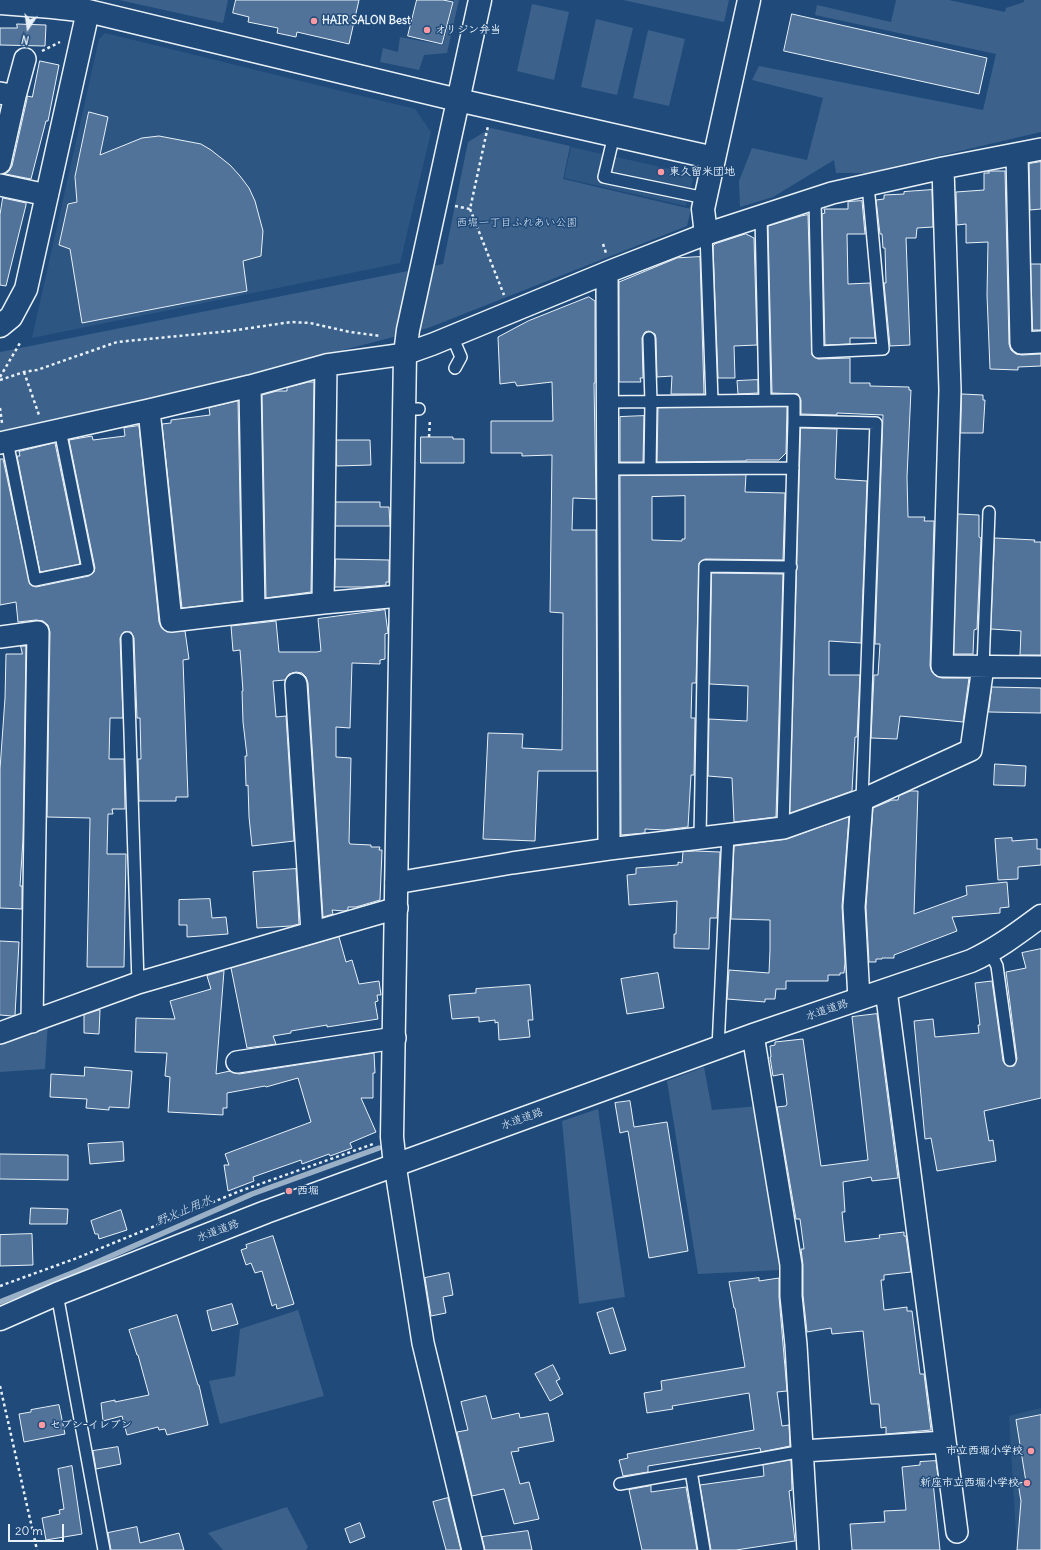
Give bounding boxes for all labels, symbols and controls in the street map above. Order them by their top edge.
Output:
north arrow [8,8,48,48]
place label: HAIR SALON Best [322,14,411,28]
marker: HAIR SALON Best [309,16,319,26]
place label: オリジン弁当 [435,23,501,37]
marker: オリジン弁当 [422,25,432,35]
text: N [20,32,31,47]
place label: 東久留米団地 [669,165,735,179]
marker: 東久留米団地 [656,167,666,177]
park label: 西堀一丁目ふれあい公園 [457,216,577,230]
street label: 水道道路 [804,997,850,1023]
street label: 水道道路 [499,1105,545,1133]
place label: 西堀 [297,1184,319,1198]
marker: 西堀 [284,1186,294,1196]
water label: 野火止用水 [154,1193,214,1229]
street label: 水道道路 [195,1217,241,1245]
place label: セブン-イレブン [50,1418,132,1432]
marker: セブン-イレブン [37,1420,47,1430]
place label: 市立西堀小学校 [946,1444,1023,1458]
marker: 市立西堀小学校 [1026,1446,1036,1456]
place label: 新座市立西堀小学校 [920,1476,1019,1490]
marker: 新座市立西堀小学校 [1022,1478,1032,1488]
scale bar [10,1516,66,1542]
text: 20 m [15,1523,43,1538]

